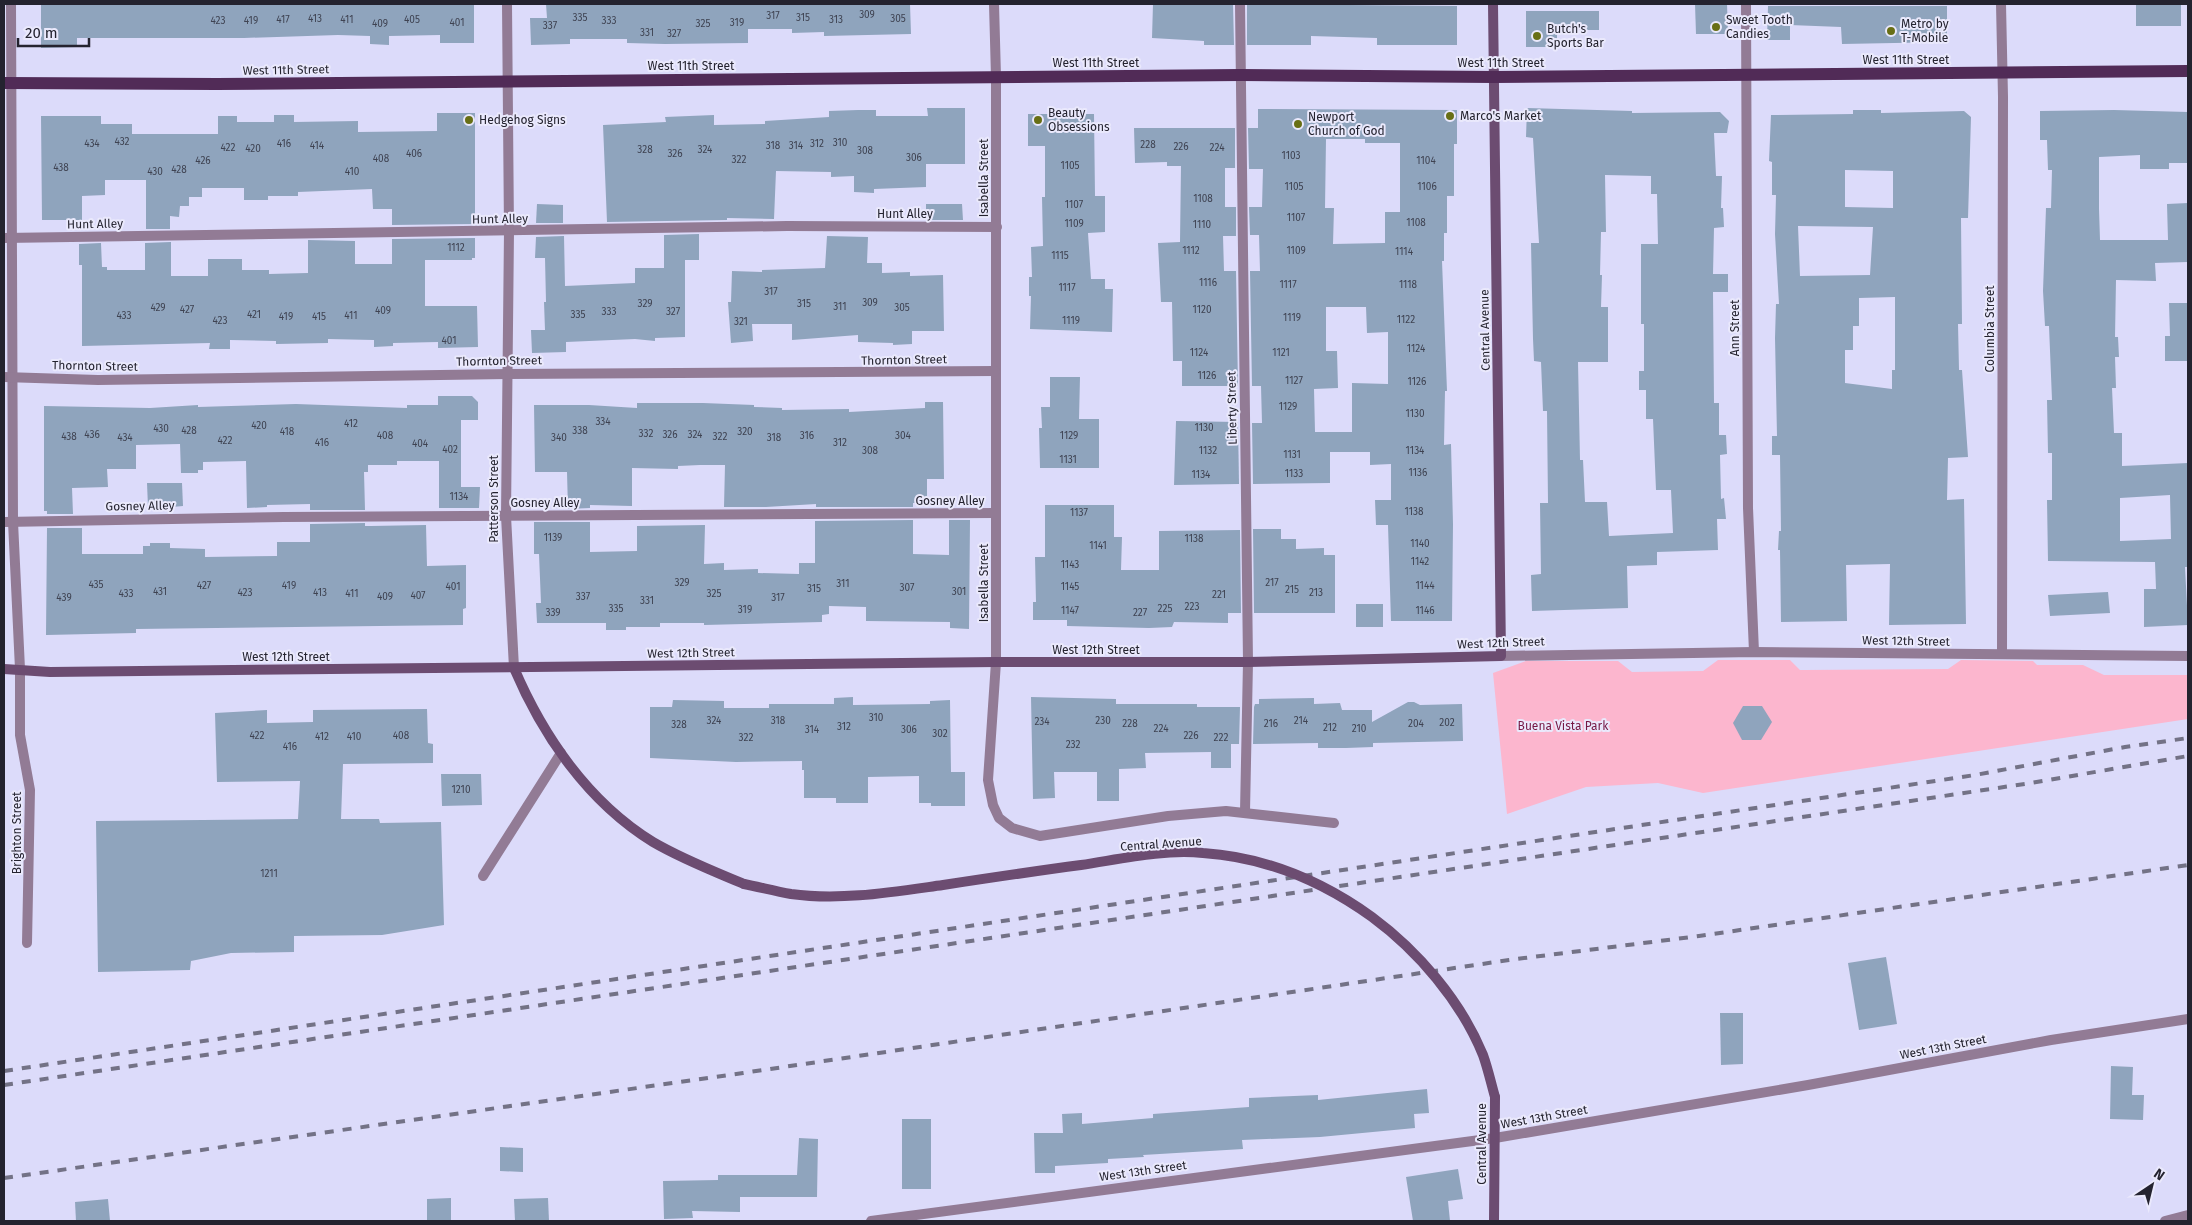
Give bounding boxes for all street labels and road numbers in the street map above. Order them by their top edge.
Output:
street label: West 11th Street [1863,53,1950,67]
street label: West 11th Street [1053,56,1140,70]
street label: West 11th Street [1458,56,1545,70]
street label: West 11th Street [648,59,735,73]
street label: West 11th Street [242,62,330,78]
street label: Isabella Street [977,138,991,217]
street label: Hunt Alley [877,207,933,221]
street label: Hunt Alley [472,212,528,226]
street label: Hunt Alley [67,217,123,231]
street label: Columbia Street [1983,285,1997,373]
street label: Central Avenue [1477,289,1493,371]
street label: Ann Street [1728,299,1742,356]
street label: Thornton Street [861,352,948,368]
street label: Thornton Street [456,353,543,369]
street label: Thornton Street [52,358,139,374]
street label: Liberty Street [1224,370,1240,445]
street label: Patterson Street [487,454,501,543]
street label: Gosney Alley [915,494,985,508]
street label: Gosney Alley [510,496,580,510]
street label: Gosney Alley [105,498,175,514]
street label: Isabella Street [977,543,991,622]
street label: West 12th Street [1862,633,1951,649]
street label: West 12th Street [1457,634,1546,652]
street label: West 12th Street [1052,643,1141,657]
street label: West 12th Street [647,645,736,661]
street label: West 12th Street [242,650,331,664]
street label: Brighton Street [10,791,24,874]
street label: Central Avenue [1120,834,1202,854]
street label: West 13th Street [1899,1032,1988,1062]
street label: West 13th Street [1500,1102,1589,1132]
street label: Central Avenue [1475,1103,1489,1185]
street label: West 13th Street [1099,1158,1188,1184]

